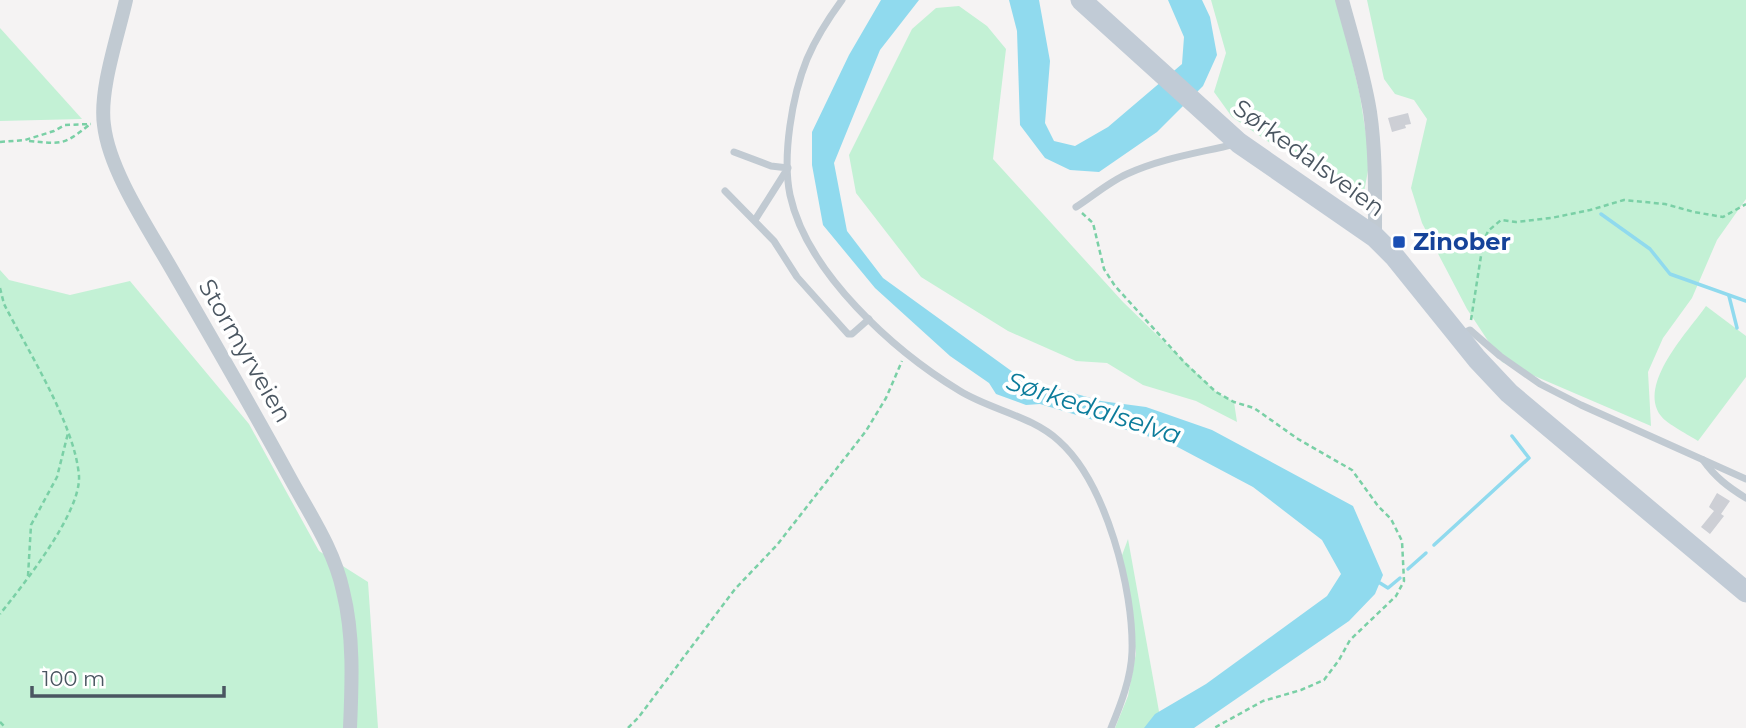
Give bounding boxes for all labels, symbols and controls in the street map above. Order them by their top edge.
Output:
street label: Sørkedalsveien [1228,93,1391,222]
place label: Zinober [1413,227,1511,256]
marker: Zinober [1391,234,1407,250]
street label: Stormyrveien [193,274,298,428]
water label: Sørkedalselva [1002,365,1186,451]
scale bar [32,654,224,698]
text: 100 m [42,666,105,691]

